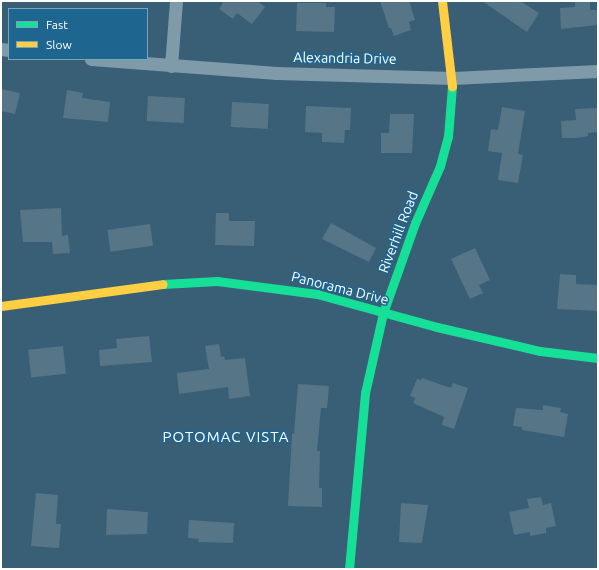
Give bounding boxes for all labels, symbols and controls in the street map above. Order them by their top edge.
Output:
legend [8,8,148,60]
text: Fast [46,18,68,31]
text: Slow [46,38,72,51]
street label: Alexandria Drive [293,49,397,67]
street label: Riverhill Road [375,189,421,275]
street label: Panorama Drive [290,268,390,308]
district label: POTOMAC VISTA [163,428,289,446]

